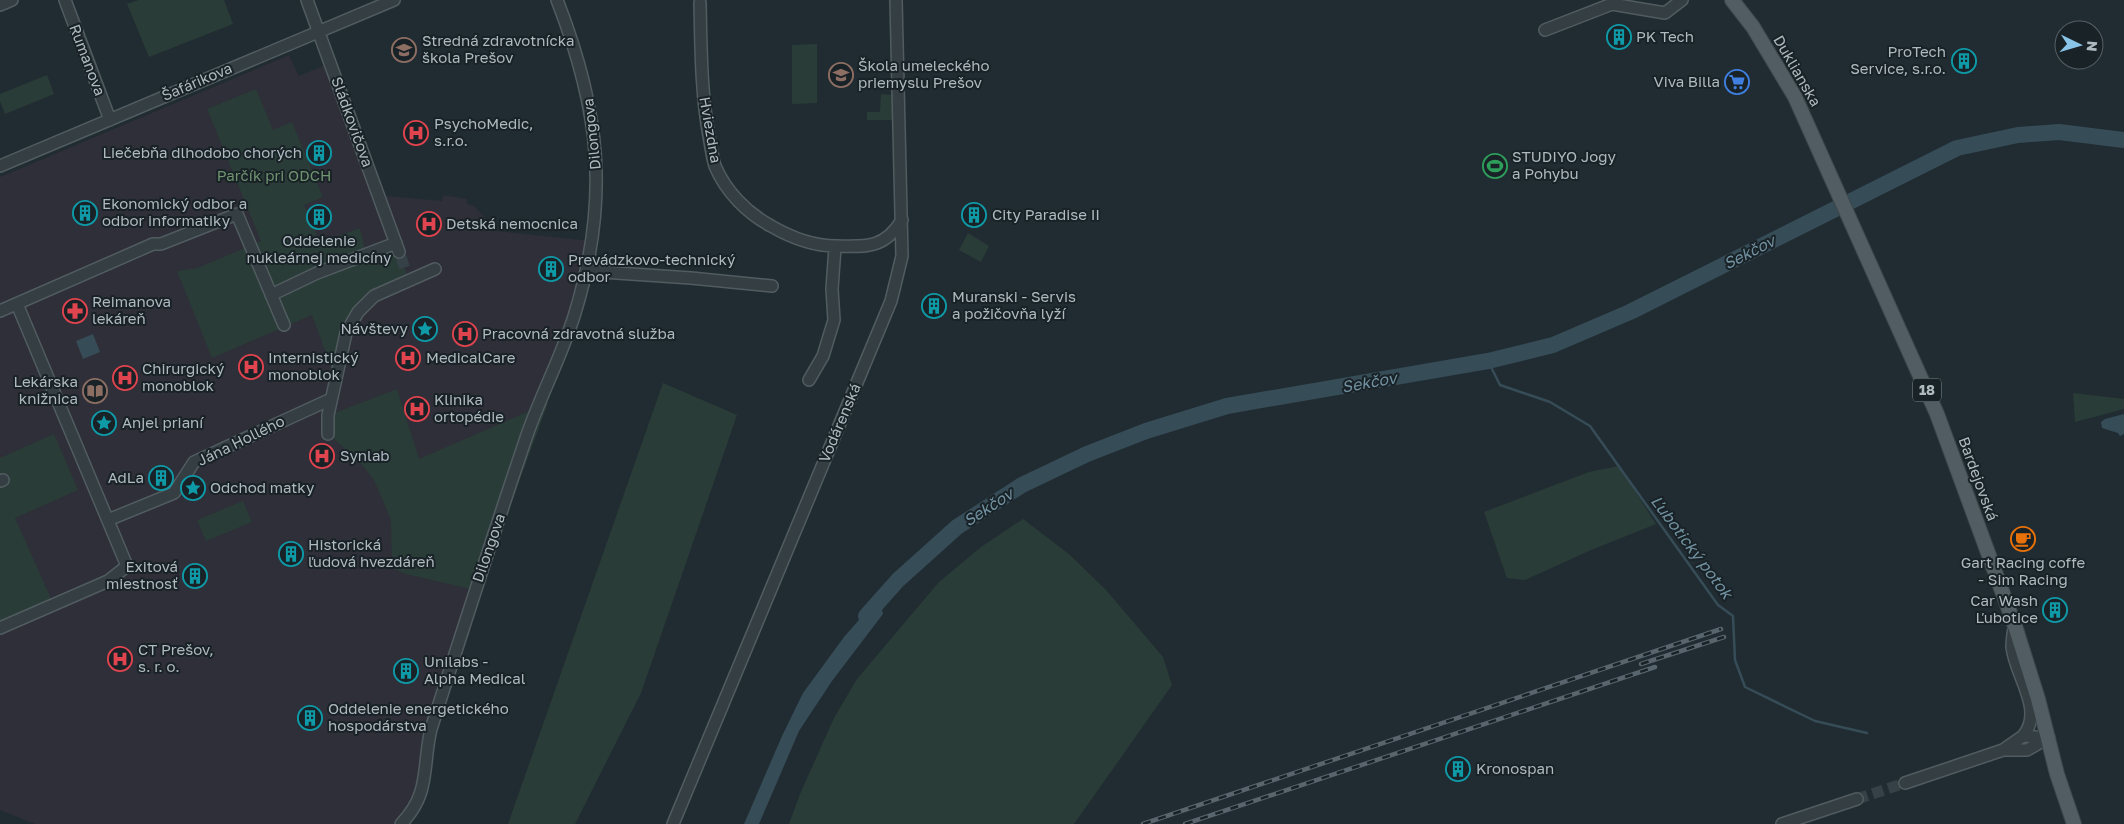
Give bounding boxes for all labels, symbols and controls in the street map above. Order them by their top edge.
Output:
north arrow [2054,20,2104,70]
street label: Rumanova [66,21,110,98]
building icon: PK Tech [1606,24,1632,50]
place label: PK Tech [1636,27,1694,45]
place label: Stredná zdravotnícka škola Prešov [422,31,574,66]
street label: Duklianska [1770,32,1825,109]
school or university icon: Stredná zdravotnícka škola Prešov [391,37,417,63]
text: N [2084,40,2101,52]
place label: ProTech Service, s.r.o. [1850,42,1946,77]
building icon: ProTech Service, s.r.o. [1951,48,1977,74]
place label: Škola umeleckého priemyslu Prešov [858,56,989,91]
street label: Šafárikova [159,58,235,104]
school or university icon: Škola umeleckého priemyslu Prešov [828,62,854,88]
supermarket icon: Viva Billa [1724,69,1750,95]
place label: Viva Billa [1654,72,1720,90]
street label: Sládkovičova [328,74,378,169]
street label: Hviezdna [696,95,726,164]
street label: Dilongova [578,97,604,171]
place label: PsychoMedic, s.r.o. [434,114,534,149]
hospital icon: PsychoMedic, s.r.o. [403,120,429,146]
building icon: Liečebňa dlhodobo chorých [306,140,332,166]
place label: Liečebňa dlhodobo chorých [103,143,302,161]
place label: STUDIYO Jogy a Pohybu [1512,147,1616,182]
sports icon: STUDIYO Jogy a Pohybu [1482,153,1508,179]
park label: Parčík pri ODCH [217,166,331,184]
place label: Ekonomický odbor a odbor informatiky [102,194,247,229]
building icon: Ekonomický odbor a odbor informatiky [72,200,98,226]
building icon: City Paradise II [961,202,987,228]
building icon: Oddelenie nukleárnej medicíny [306,204,332,230]
place label: City Paradise II [992,205,1100,223]
hospital icon: Detská nemocnica [416,211,442,237]
place label: Detská nemocnica [446,214,578,232]
water label: Sekčov [1720,230,1780,273]
place label: Oddelenie nukleárnej medicíny [247,231,392,266]
place label: Prevádzkovo‑technický odbor [568,250,736,285]
building icon: Prevádzkovo‑technický odbor [538,256,564,282]
place label: Muranski - Servis a požičovňa lyží [952,287,1076,322]
place label: Reimanova lekáreň [92,292,171,327]
building icon: Muranski - Servis a požičovňa lyží [921,293,947,319]
pharmacy icon: Reimanova lekáreň [62,298,88,324]
place icon: Návštevy [412,316,438,342]
place label: Návštevy [340,319,409,337]
hospital icon: Pracovná zdravotná služba [452,321,478,347]
place label: Pracovná zdravotná služba [482,324,675,342]
hospital icon: MedicalCare [395,345,421,371]
place label: Internistický monoblok [268,348,359,383]
place label: MedicalCare [426,348,516,366]
hospital icon: Internistický monoblok [238,354,264,380]
place label: Chirurgický monoblok [142,359,225,394]
hospital icon: Chirurgický monoblok [112,365,138,391]
water label: Sekčov [1340,367,1400,397]
place label: Lekárska knižnica [13,372,78,407]
library icon: Lekárska knižnica [82,378,108,404]
road number: 18 [1913,378,1941,402]
street label: Vodárenská [814,380,864,465]
place label: Klinika ortopédie [434,390,504,425]
hospital icon: Klinika ortopédie [404,396,430,422]
place icon: Anjel prianí [91,410,117,436]
street label: Jána Hollého [194,411,287,469]
place label: Anjel prianí [122,413,204,431]
street label: Bardejovská [1955,434,2002,523]
hospital icon: Synlab [309,443,335,469]
place label: Synlab [340,446,390,464]
building icon: AdLa [148,465,174,491]
place label: AdLa [108,468,144,486]
place icon: Odchod matky [180,475,206,501]
place label: Odchod matky [210,478,315,496]
water label: Sekčov [959,482,1018,530]
water label: Ľubotický potok [1647,491,1738,604]
street label: Dilongova [468,511,508,585]
cafe icon: Gart Racing coffe - Sim Racing [2010,526,2036,552]
place label: Historická ľudová hvezdáreň [308,535,435,570]
building icon: Historická ľudová hvezdáreň [278,541,304,567]
place label: Gart Racing coffe - Sim Racing [1961,553,2086,588]
place label: Exitová miestnosť [106,557,178,592]
building icon: Exitová miestnosť [182,563,208,589]
place label: Car Wash Ľubotice [1970,591,2038,626]
building icon: Car Wash Ľubotice [2042,597,2068,623]
place label: CT Prešov, s. r. o. [138,640,214,675]
hospital icon: CT Prešov, s. r. o. [107,646,133,672]
place label: Unilabs - Alpha Medical [424,652,526,687]
building icon: Unilabs - Alpha Medical [393,658,419,684]
place label: Oddelenie energetického hospodárstva [328,699,509,734]
building icon: Oddelenie energetického hospodárstva [297,705,323,731]
building icon: Kronospan [1445,756,1471,782]
place label: Kronospan [1476,759,1554,777]

